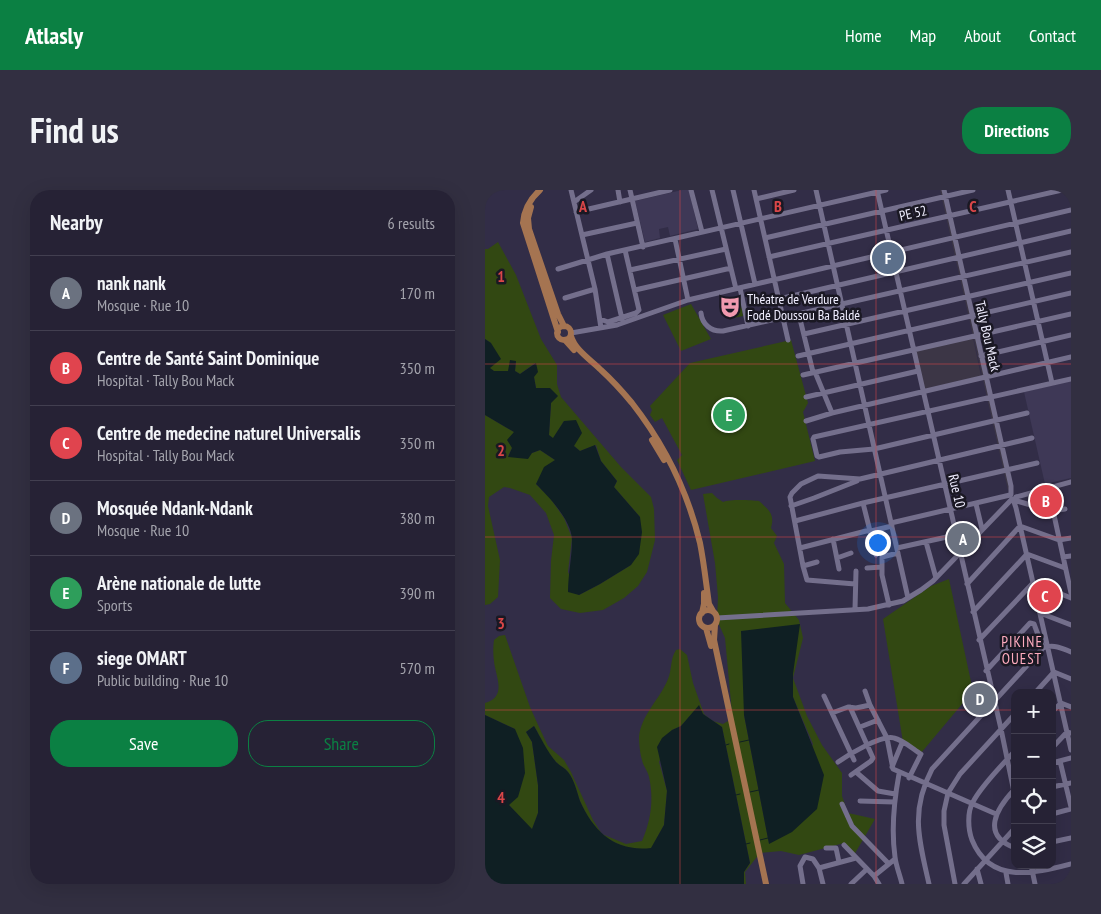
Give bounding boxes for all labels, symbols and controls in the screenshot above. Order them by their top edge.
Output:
text: Atlasly [25,20,83,51]
text: Home [845,24,882,47]
text: Map [910,24,936,47]
text: About [964,24,1001,47]
text: Contact [1029,24,1076,47]
text: Find us [30,107,119,153]
button: Directions [962,107,1071,154]
text: A [578,196,588,216]
text: B [774,196,782,216]
text: C [969,196,977,216]
street label: PE 52 [897,201,929,225]
text: Nearby [50,209,103,236]
text: 6 results [388,213,435,233]
pin: F [872,239,904,277]
text: 1 [497,266,505,286]
text: nank nank [97,271,166,295]
text: A [62,283,70,303]
text: 170 m [400,283,435,303]
place label: Théatre de Verdure Fodé Doussou Ba Baldé [747,290,860,324]
theatre icon: Théatre de Verdure Fodé Doussou Ba Baldé [717,294,743,320]
text: Mosque · Rue 10 [97,295,189,315]
street label: Tally Bou Mack [971,299,1005,373]
text: Centre de Santé Saint Dominique [97,346,319,370]
text: B [62,358,70,378]
text: 350 m [400,358,435,378]
text: Hospital · Tally Bou Mack [97,370,235,390]
pin: E [713,396,745,434]
text: Centre de medecine naturel Universalis [97,421,361,445]
text: C [62,433,70,453]
text: 350 m [400,433,435,453]
text: 2 [497,440,505,460]
text: Hospital · Tally Bou Mack [97,445,235,465]
street label: Rue 10 [944,472,970,510]
pin: B [1030,482,1062,520]
text: Mosquée Ndank-Ndank [97,496,253,520]
text: D [62,508,70,528]
text: 380 m [400,508,435,528]
text: Mosque · Rue 10 [97,520,189,540]
pin: A [947,520,979,558]
your location [865,530,891,556]
text: Arène nationale de lutte [97,571,261,595]
pin: C [1029,577,1061,615]
text: E [63,583,69,603]
text: 390 m [400,583,435,603]
text: Sports [97,595,132,615]
text: 3 [497,613,505,633]
district label: PIKINE OUEST [1001,632,1043,668]
text: siege OMART [97,646,187,670]
text: F [63,658,69,678]
text: 570 m [400,658,435,678]
text: Public building · Rue 10 [97,670,228,690]
pin: D [964,680,996,718]
map controls [1011,689,1056,869]
button: + [1011,689,1056,734]
button: Save [50,720,238,767]
button: Share [248,720,435,767]
button: − [1011,734,1056,779]
button: locate [1011,779,1056,824]
text: 4 [497,787,505,807]
button: layers [1011,824,1056,869]

